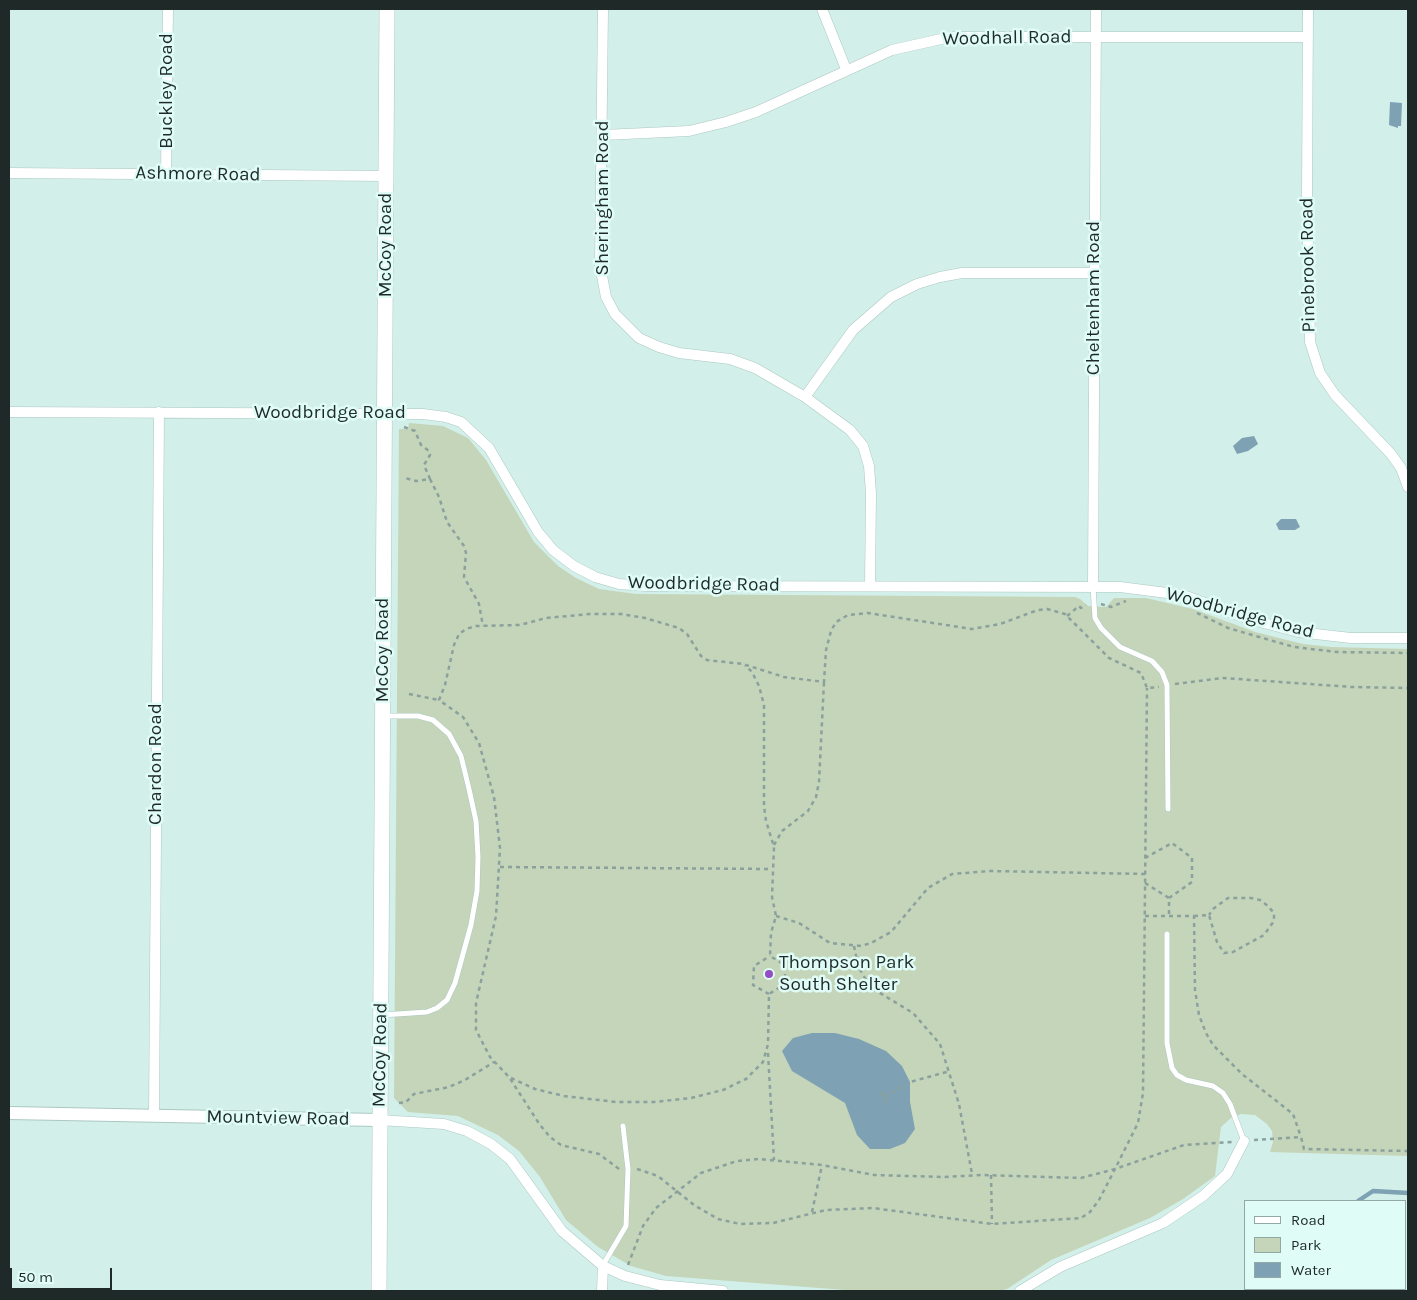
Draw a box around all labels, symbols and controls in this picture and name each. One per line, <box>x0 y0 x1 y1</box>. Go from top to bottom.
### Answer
street label: Woodhall Road <box>942 25 1072 51</box>
street label: Buckley Road <box>156 33 178 149</box>
street label: Sheringham Road <box>592 120 614 276</box>
street label: Ashmore Road <box>135 162 261 186</box>
street label: McCoy Road <box>375 192 397 298</box>
street label: Pinebrook Road <box>1295 197 1321 333</box>
street label: Cheltenham Road <box>1083 221 1105 375</box>
street label: Woodbridge Road <box>254 402 406 424</box>
street label: Woodbridge Road <box>628 571 780 597</box>
street label: Woodbridge Road <box>1164 582 1316 644</box>
street label: McCoy Road <box>372 597 394 703</box>
street label: Chardon Road <box>145 703 167 825</box>
place label: Thompson Park South Shelter <box>779 952 914 996</box>
marker: Thompson Park South Shelter <box>763 968 775 980</box>
street label: McCoy Road <box>368 1002 392 1108</box>
street label: Mountview Road <box>206 1105 350 1131</box>
legend <box>1244 1200 1407 1290</box>
text: Road <box>1291 1211 1326 1229</box>
text: Park <box>1291 1236 1321 1254</box>
scale bar <box>12 1258 115 1290</box>
text: Water <box>1291 1261 1331 1279</box>
text: 50 m <box>18 1268 53 1286</box>

